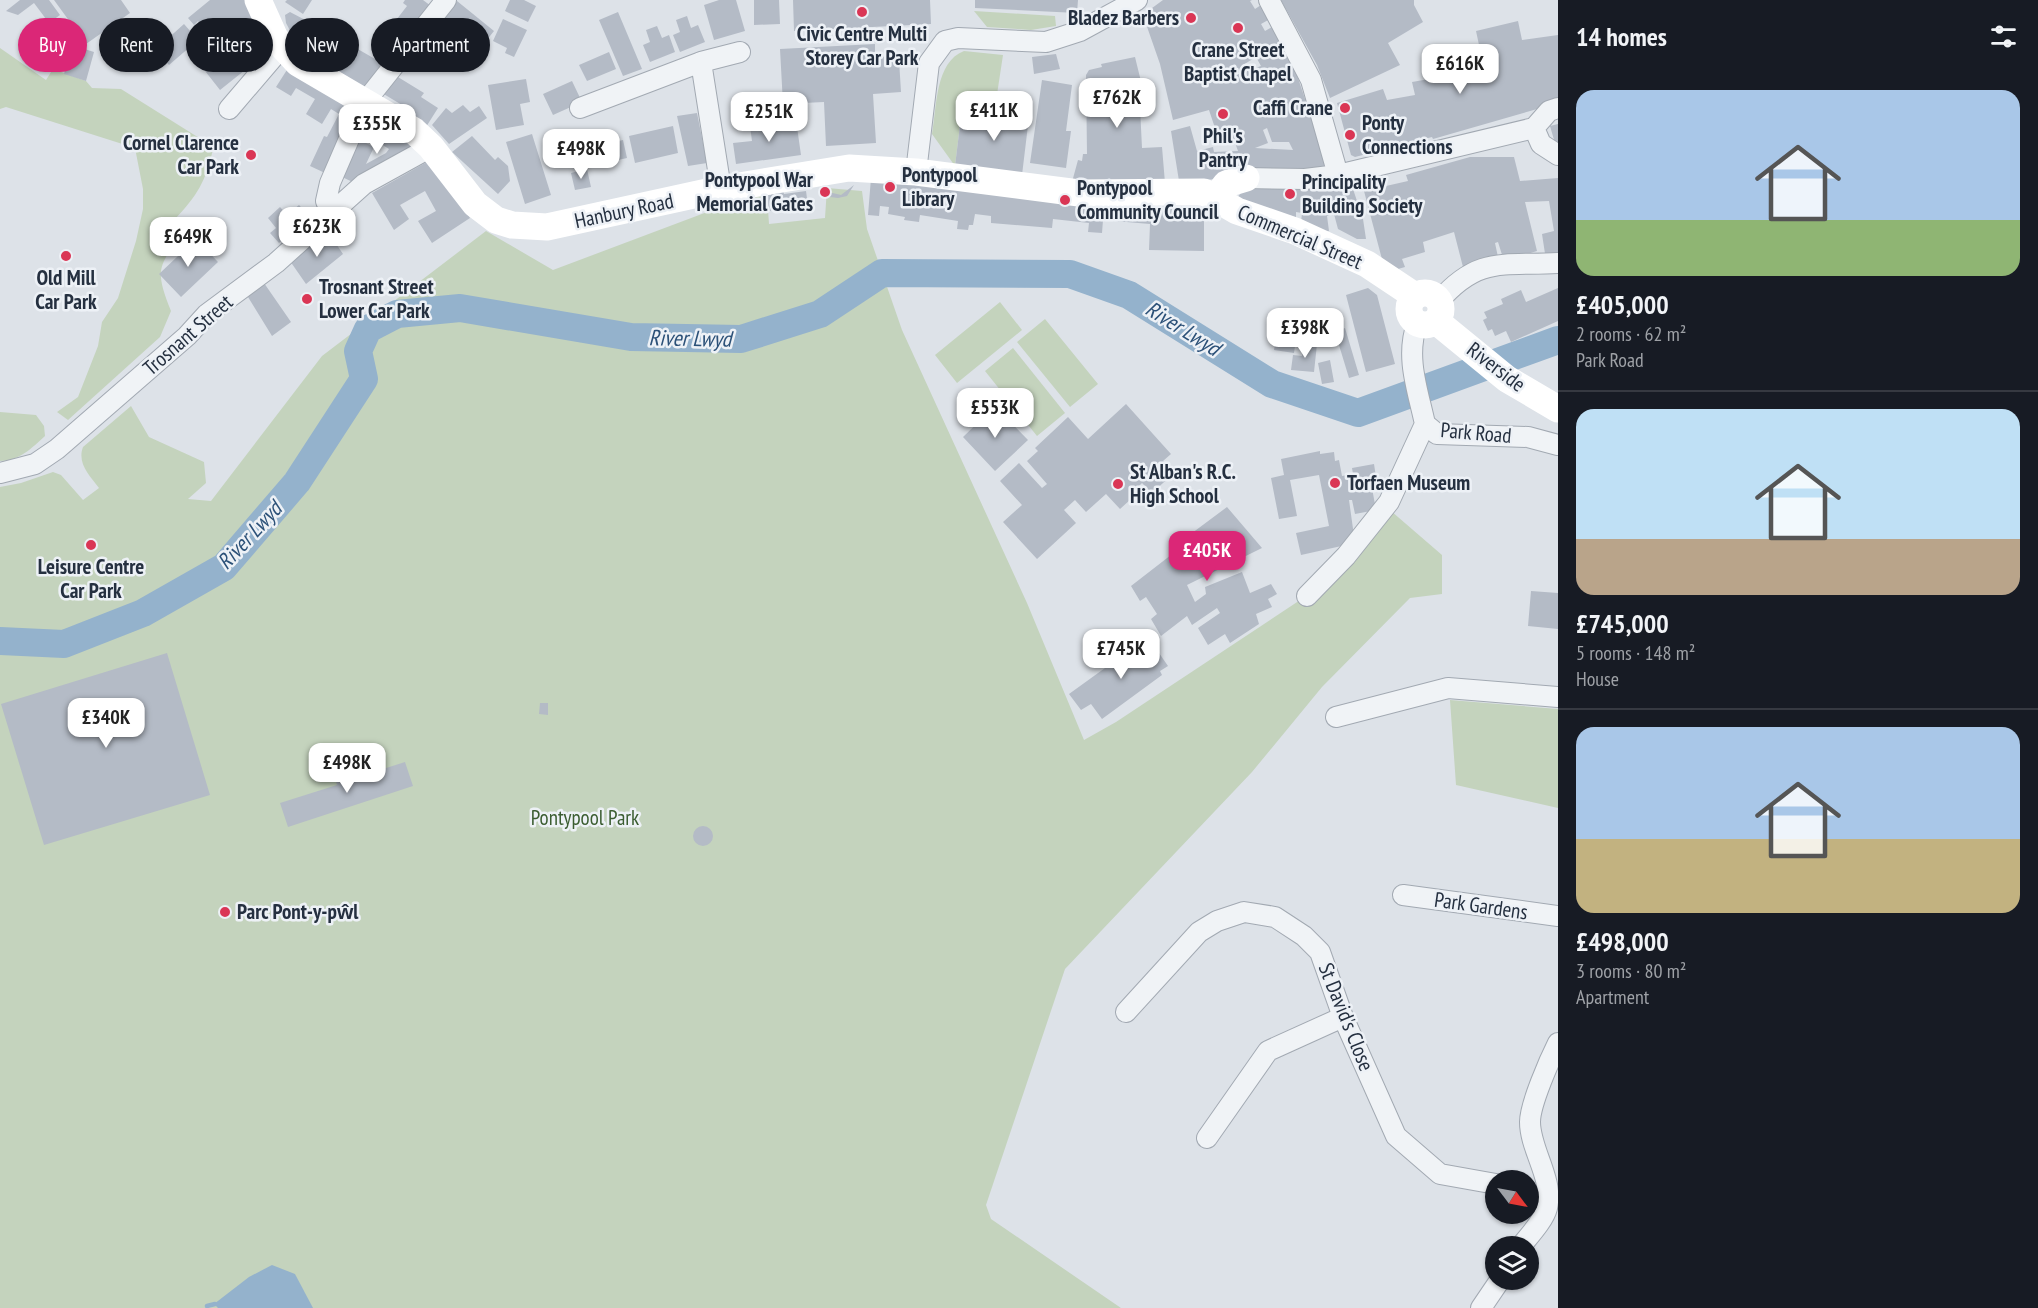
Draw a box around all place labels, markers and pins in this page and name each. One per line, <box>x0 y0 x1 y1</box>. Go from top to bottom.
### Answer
place label: Bladez Barbers <box>1068 4 1179 31</box>
marker: Civic Centre Multi Storey Car Park <box>855 5 869 19</box>
marker: Bladez Barbers <box>1184 11 1198 25</box>
place label: Civic Centre Multi Storey Car Park <box>797 20 927 71</box>
marker: Crane Street Baptist Chapel <box>1231 21 1245 35</box>
place label: Crane Street Baptist Chapel <box>1184 36 1293 87</box>
pin: £616K <box>1418 44 1502 95</box>
pin: £762K <box>1075 78 1159 129</box>
pin: £411K <box>952 91 1036 142</box>
pin: £251K <box>727 92 811 143</box>
place label: Caffi Crane <box>1253 94 1333 121</box>
marker: Caffi Crane <box>1338 101 1352 115</box>
pin: £355K <box>335 104 419 155</box>
marker: Phil's Pantry <box>1216 107 1230 121</box>
place label: Ponty Connections <box>1362 109 1453 160</box>
place label: Phil's Pantry <box>1199 122 1248 173</box>
marker: Ponty Connections <box>1343 128 1357 142</box>
place label: Cornel Clarence Car Park <box>123 129 239 180</box>
pin: £498K <box>539 129 623 180</box>
marker: Cornel Clarence Car Park <box>244 148 258 162</box>
place label: Pontypool Library <box>902 161 978 212</box>
place label: Pontypool War Memorial Gates <box>696 166 814 217</box>
place label: Principality Building Society <box>1302 168 1423 219</box>
place label: Pontypool Community Council <box>1077 174 1219 225</box>
marker: Pontypool Library <box>883 180 897 194</box>
marker: Pontypool War Memorial Gates <box>818 185 832 199</box>
marker: Principality Building Society <box>1283 187 1297 201</box>
marker: Pontypool Community Council <box>1058 193 1072 207</box>
pin: £623K <box>275 207 359 258</box>
pin: £649K <box>146 217 230 268</box>
marker: Old Mill Car Park <box>59 249 73 263</box>
place label: Old Mill Car Park <box>35 264 97 315</box>
place label: Trosnant Street Lower Car Park <box>319 273 434 324</box>
marker: Trosnant Street Lower Car Park <box>300 292 314 306</box>
pin: £398K <box>1263 308 1347 359</box>
pin: £553K <box>953 388 1037 439</box>
place label: St Alban's R.C. High School <box>1130 458 1236 509</box>
place label: Torfaen Museum <box>1347 469 1470 496</box>
marker: Torfaen Museum <box>1328 476 1342 490</box>
marker: St Alban's R.C. High School <box>1111 477 1125 491</box>
pin: £405K <box>1165 531 1249 582</box>
marker: Leisure Centre Car Park <box>84 538 98 552</box>
place label: Leisure Centre Car Park <box>38 553 144 604</box>
pin: £745K <box>1079 629 1163 680</box>
pin: £340K <box>64 698 148 749</box>
pin: £498K <box>305 743 389 794</box>
place label: Parc Pont-y-pŵl <box>237 898 359 925</box>
marker: Parc Pont-y-pŵl <box>218 905 232 919</box>

